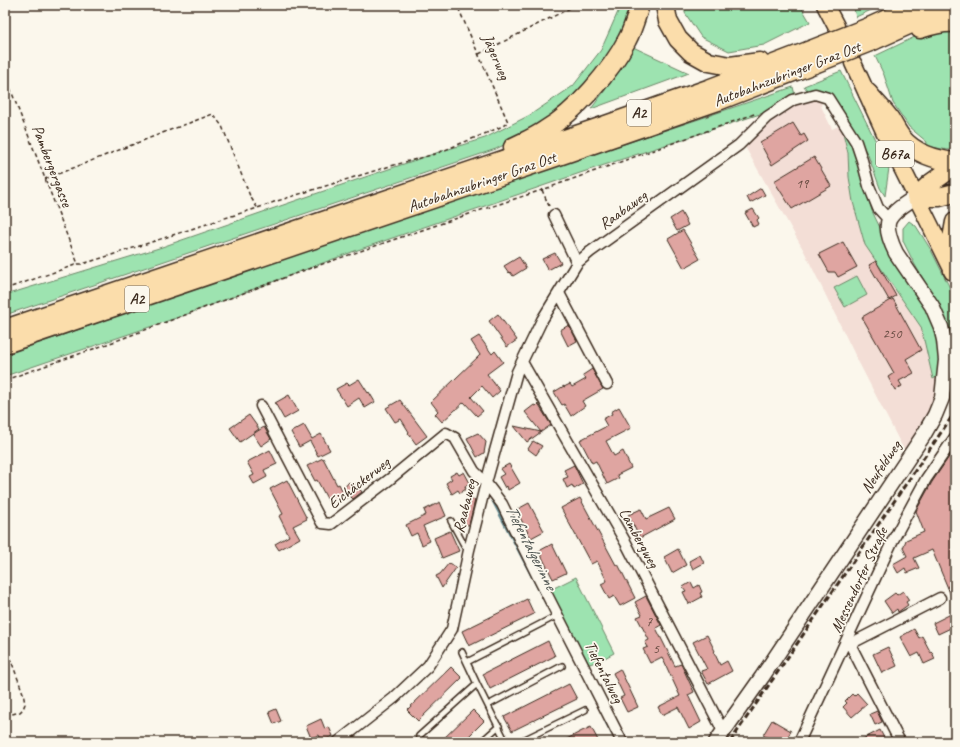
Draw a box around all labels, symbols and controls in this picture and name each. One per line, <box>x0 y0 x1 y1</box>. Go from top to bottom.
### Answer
street label: Jägerweg <box>477 30 515 84</box>
street label: Autobahnzubringer Graz Ost <box>711 36 865 111</box>
road number: A2 <box>627 100 651 126</box>
street label: Pambergergasse <box>27 122 77 211</box>
road number: B67a <box>876 141 914 167</box>
street label: Autobahnzubringer Graz Ost <box>405 147 560 217</box>
house number: 19 <box>796 175 810 192</box>
street label: Raabaweg <box>595 185 652 234</box>
road number: A2 <box>125 286 149 312</box>
house number: 250 <box>883 325 903 342</box>
street label: Neufeldweg <box>856 436 906 497</box>
street label: Eichäckerweg <box>324 452 395 513</box>
street label: Raabaweg <box>449 476 482 535</box>
water label: Tiefentalgerinne <box>501 501 562 595</box>
street label: Lambergweg <box>614 504 664 573</box>
street label: Messendorfer Straße <box>826 522 893 636</box>
house number: 7 <box>646 613 653 630</box>
street label: Tiefentalweg <box>580 638 629 707</box>
house number: 5 <box>653 640 660 657</box>

